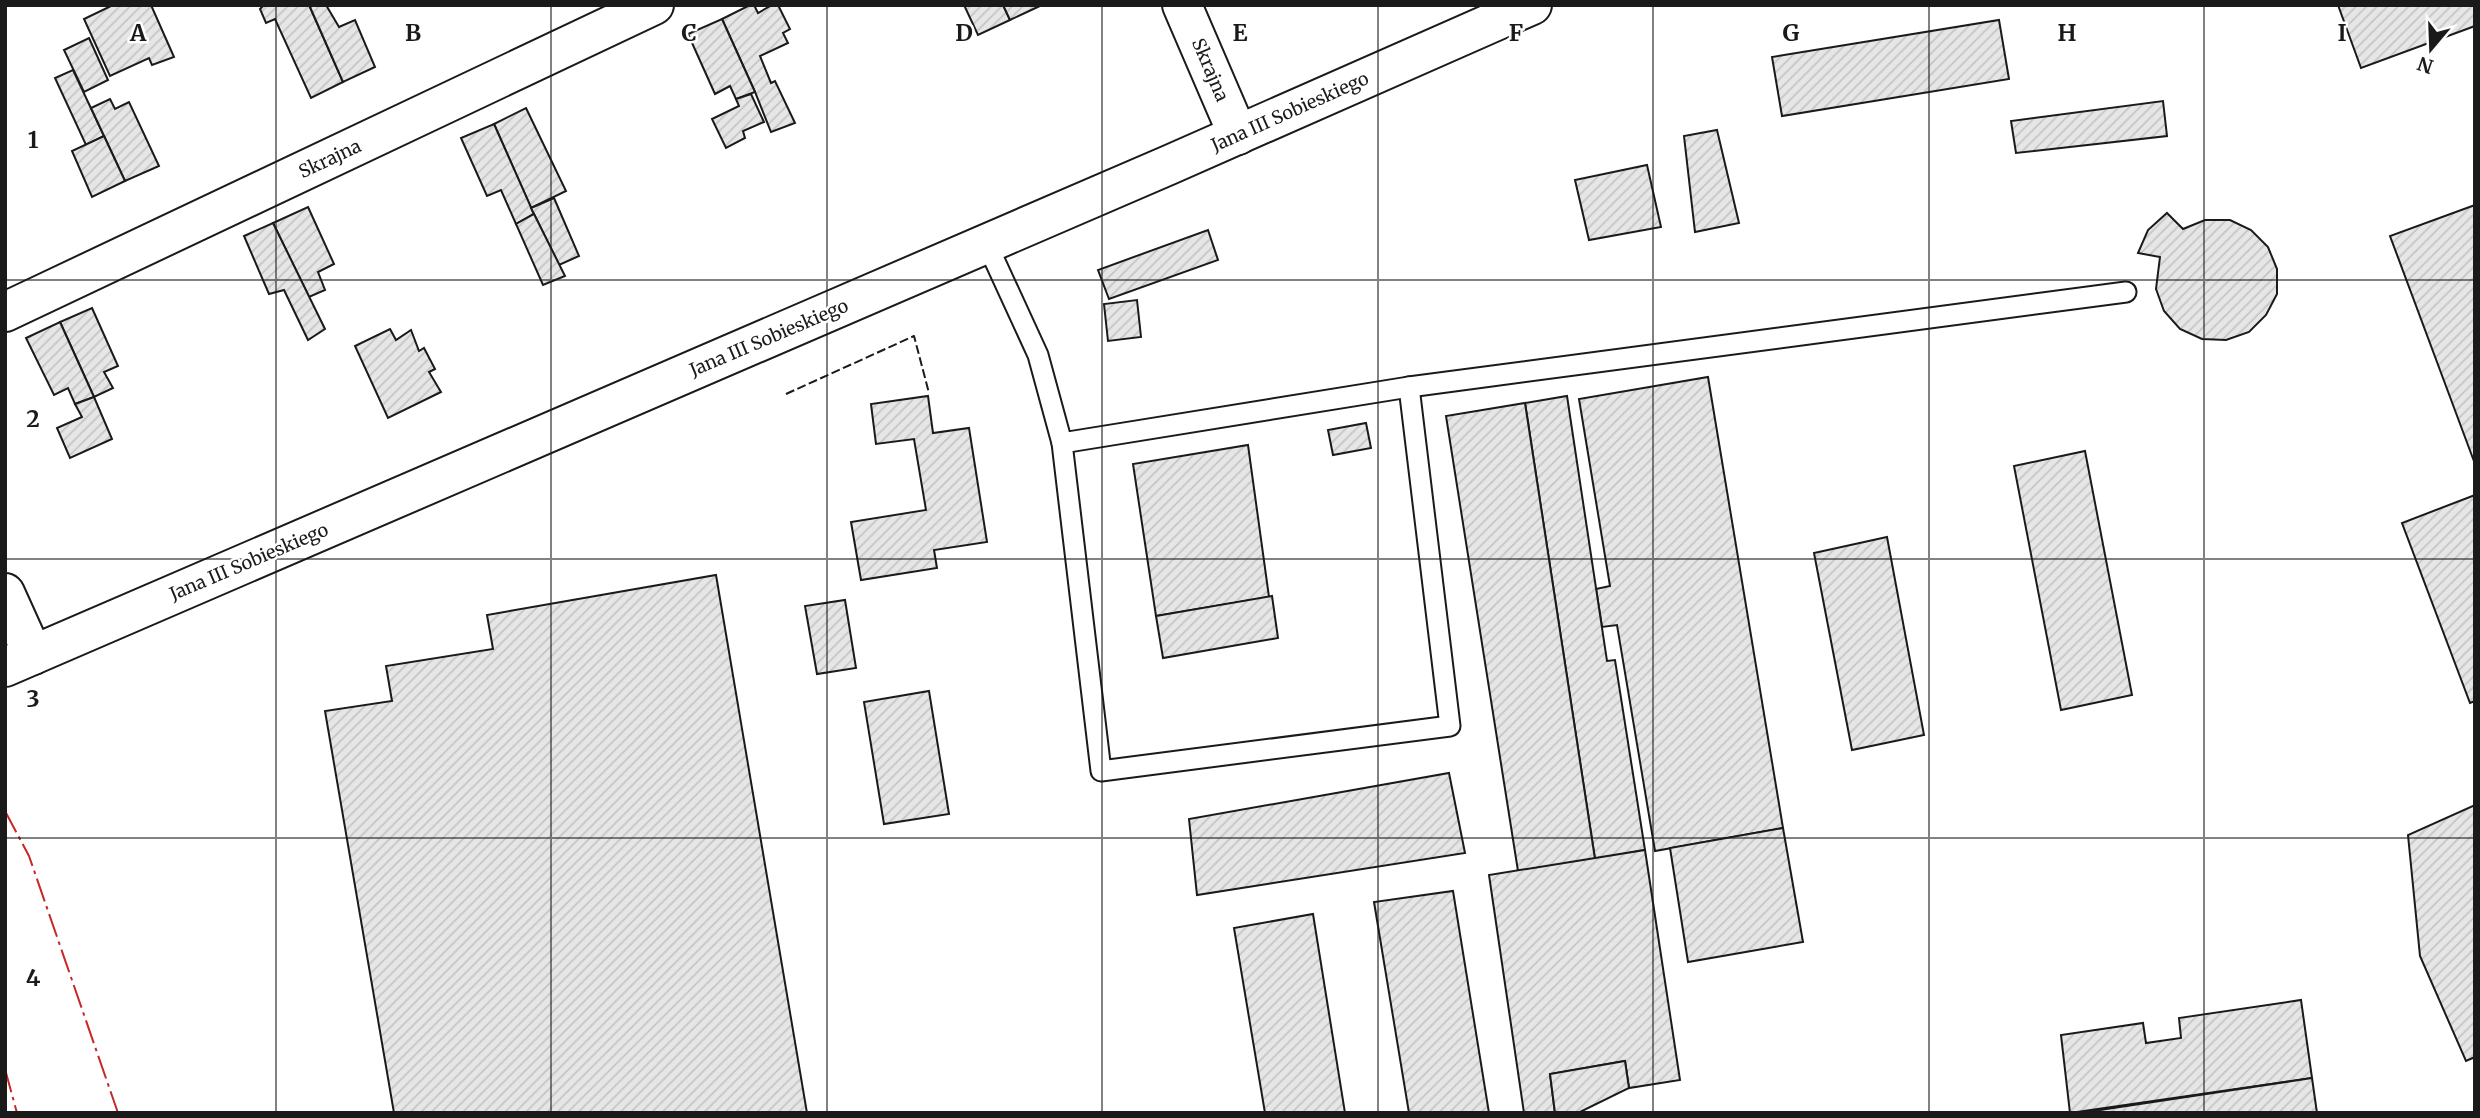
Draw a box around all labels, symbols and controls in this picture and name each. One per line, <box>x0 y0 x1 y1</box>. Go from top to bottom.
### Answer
north arrow <box>2396 14 2466 84</box>
text: A <box>129 18 147 47</box>
text: B <box>405 18 421 47</box>
text: C <box>681 18 697 47</box>
text: D <box>955 18 973 47</box>
text: E <box>1232 18 1248 47</box>
text: F <box>1509 18 1523 47</box>
text: G <box>1783 18 1800 47</box>
text: H <box>2058 18 2077 47</box>
text: I <box>2337 18 2347 47</box>
street label: Skrajna <box>1187 35 1234 105</box>
text: N <box>2414 51 2436 79</box>
street label: Jana III Sobieskiego <box>1207 66 1372 157</box>
text: 1 <box>28 125 39 154</box>
street label: Skrajna <box>295 134 365 183</box>
street label: Jana III Sobieskiego <box>685 294 852 382</box>
text: 2 <box>26 404 40 433</box>
street label: Jana III Sobieskiego <box>165 518 332 606</box>
text: 3 <box>26 684 40 713</box>
text: 4 <box>26 963 41 992</box>

